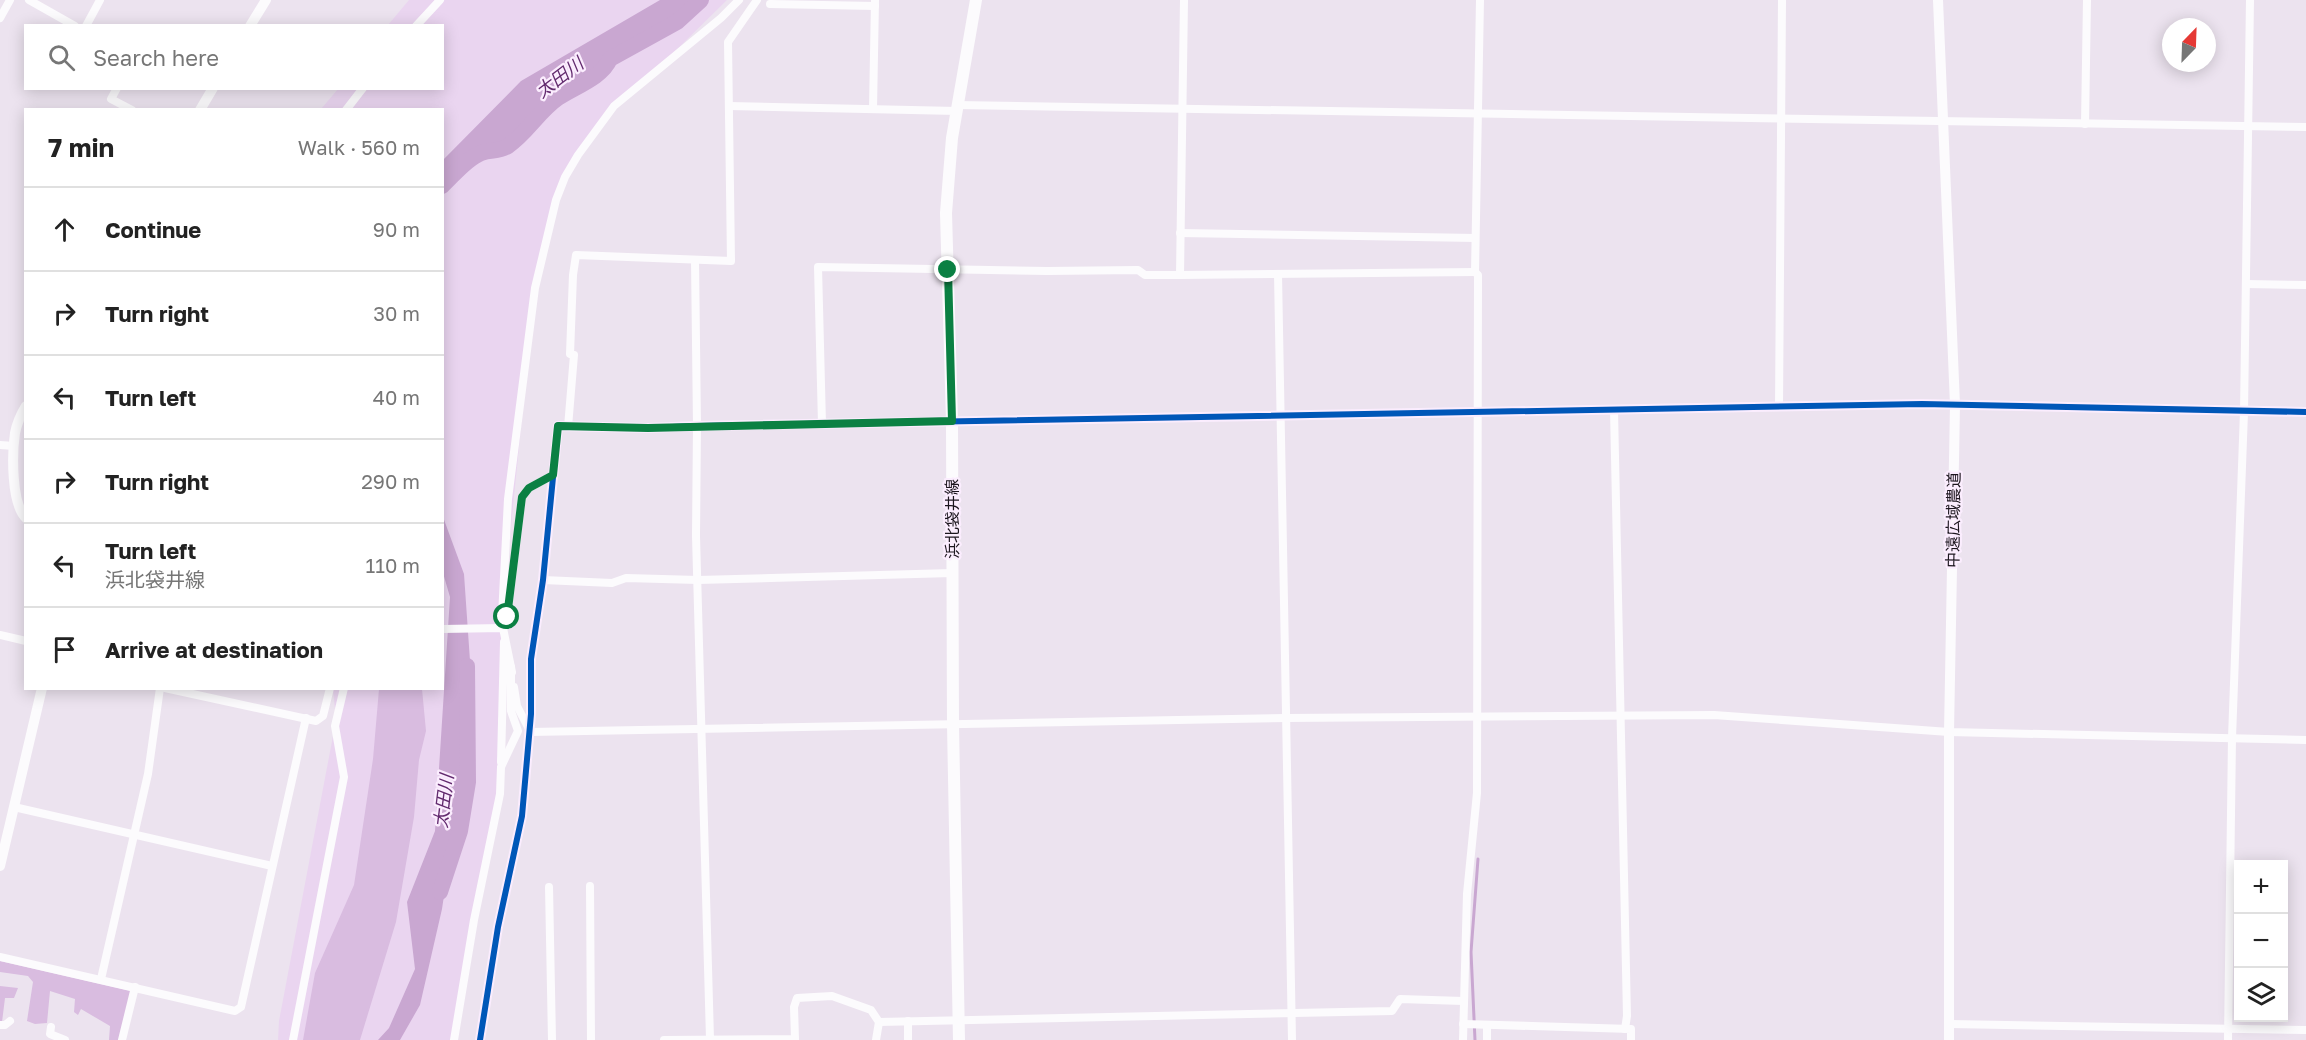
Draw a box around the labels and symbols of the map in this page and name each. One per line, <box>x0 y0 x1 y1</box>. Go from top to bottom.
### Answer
north arrow <box>2162 18 2216 72</box>
water label: 太田川 <box>531 51 589 102</box>
route end <box>934 256 960 282</box>
street label: 中遠広域農道 <box>1942 472 1964 568</box>
street label: 浜北袋井線 <box>942 479 962 559</box>
route start <box>493 603 519 629</box>
water label: 太田川 <box>429 771 457 829</box>

